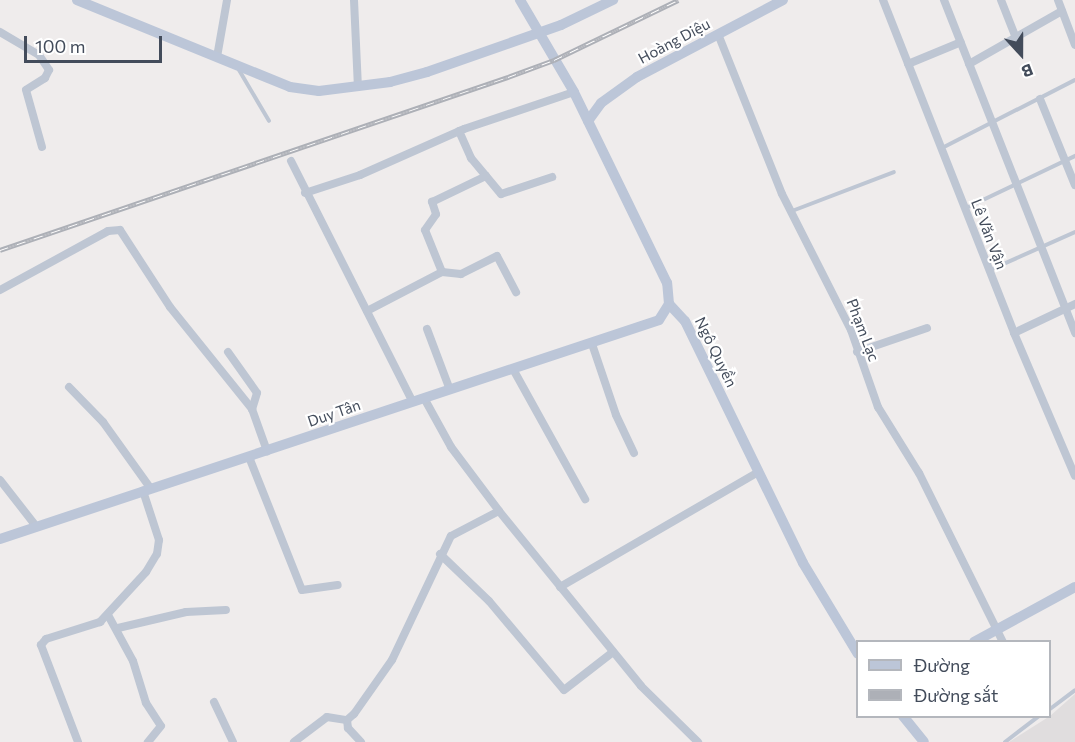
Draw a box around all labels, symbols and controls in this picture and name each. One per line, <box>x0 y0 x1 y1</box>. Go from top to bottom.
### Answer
street label: Hoàng Diệu <box>635 15 713 67</box>
scale bar <box>27 24 165 62</box>
north arrow <box>991 24 1051 84</box>
text: 100 m <box>35 35 85 57</box>
text: B <box>1019 61 1036 82</box>
street label: Lê Văn Vận <box>967 196 1011 272</box>
street label: Phạm Lạc <box>843 296 883 364</box>
street label: Ngô Quyền <box>691 314 741 390</box>
street label: Duy Tân <box>305 396 363 430</box>
legend <box>856 640 1051 718</box>
text: Đường <box>914 654 970 676</box>
text: Đường sắt <box>914 684 998 706</box>

